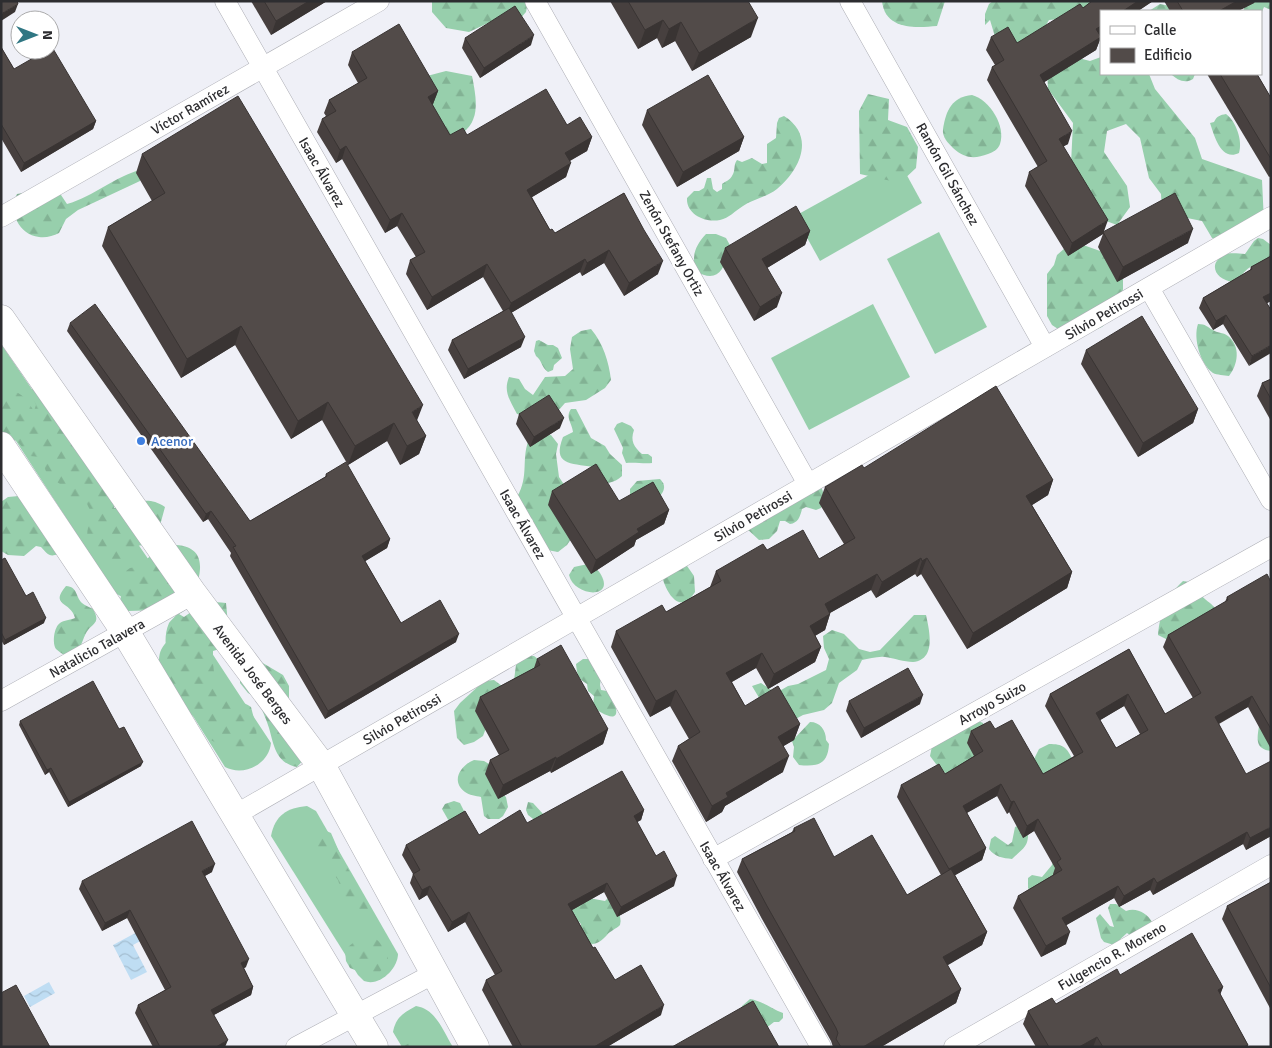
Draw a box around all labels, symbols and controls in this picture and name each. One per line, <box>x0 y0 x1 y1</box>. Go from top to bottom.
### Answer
north arrow <box>10 10 60 60</box>
legend <box>1100 10 1262 75</box>
text: Calle <box>1144 21 1177 39</box>
text: N <box>39 30 56 40</box>
text: Edificio <box>1144 46 1192 64</box>
street label: Víctor Ramírez <box>148 80 232 139</box>
street label: Ramón Gil Sánchez <box>912 120 983 228</box>
street label: Isaac Álvarez <box>295 134 348 210</box>
street label: Zenón Stefany Ortiz <box>635 187 708 299</box>
street label: Silvio Petirossi <box>1062 285 1146 344</box>
place label: Acenor <box>151 433 194 450</box>
marker: Acenor <box>135 435 147 447</box>
street label: Isaac Álvarez <box>496 486 549 562</box>
street label: Silvio Petirossi <box>711 487 795 546</box>
street label: Natalicio Talavera <box>47 615 148 682</box>
street label: Avenida José Berges <box>209 621 296 728</box>
street label: Arroyo Suizo <box>955 678 1029 729</box>
street label: Silvio Petirossi <box>360 690 444 749</box>
street label: Isaac Álvarez <box>696 838 749 914</box>
street label: Fulgencio R. Moreno <box>1055 919 1169 994</box>

